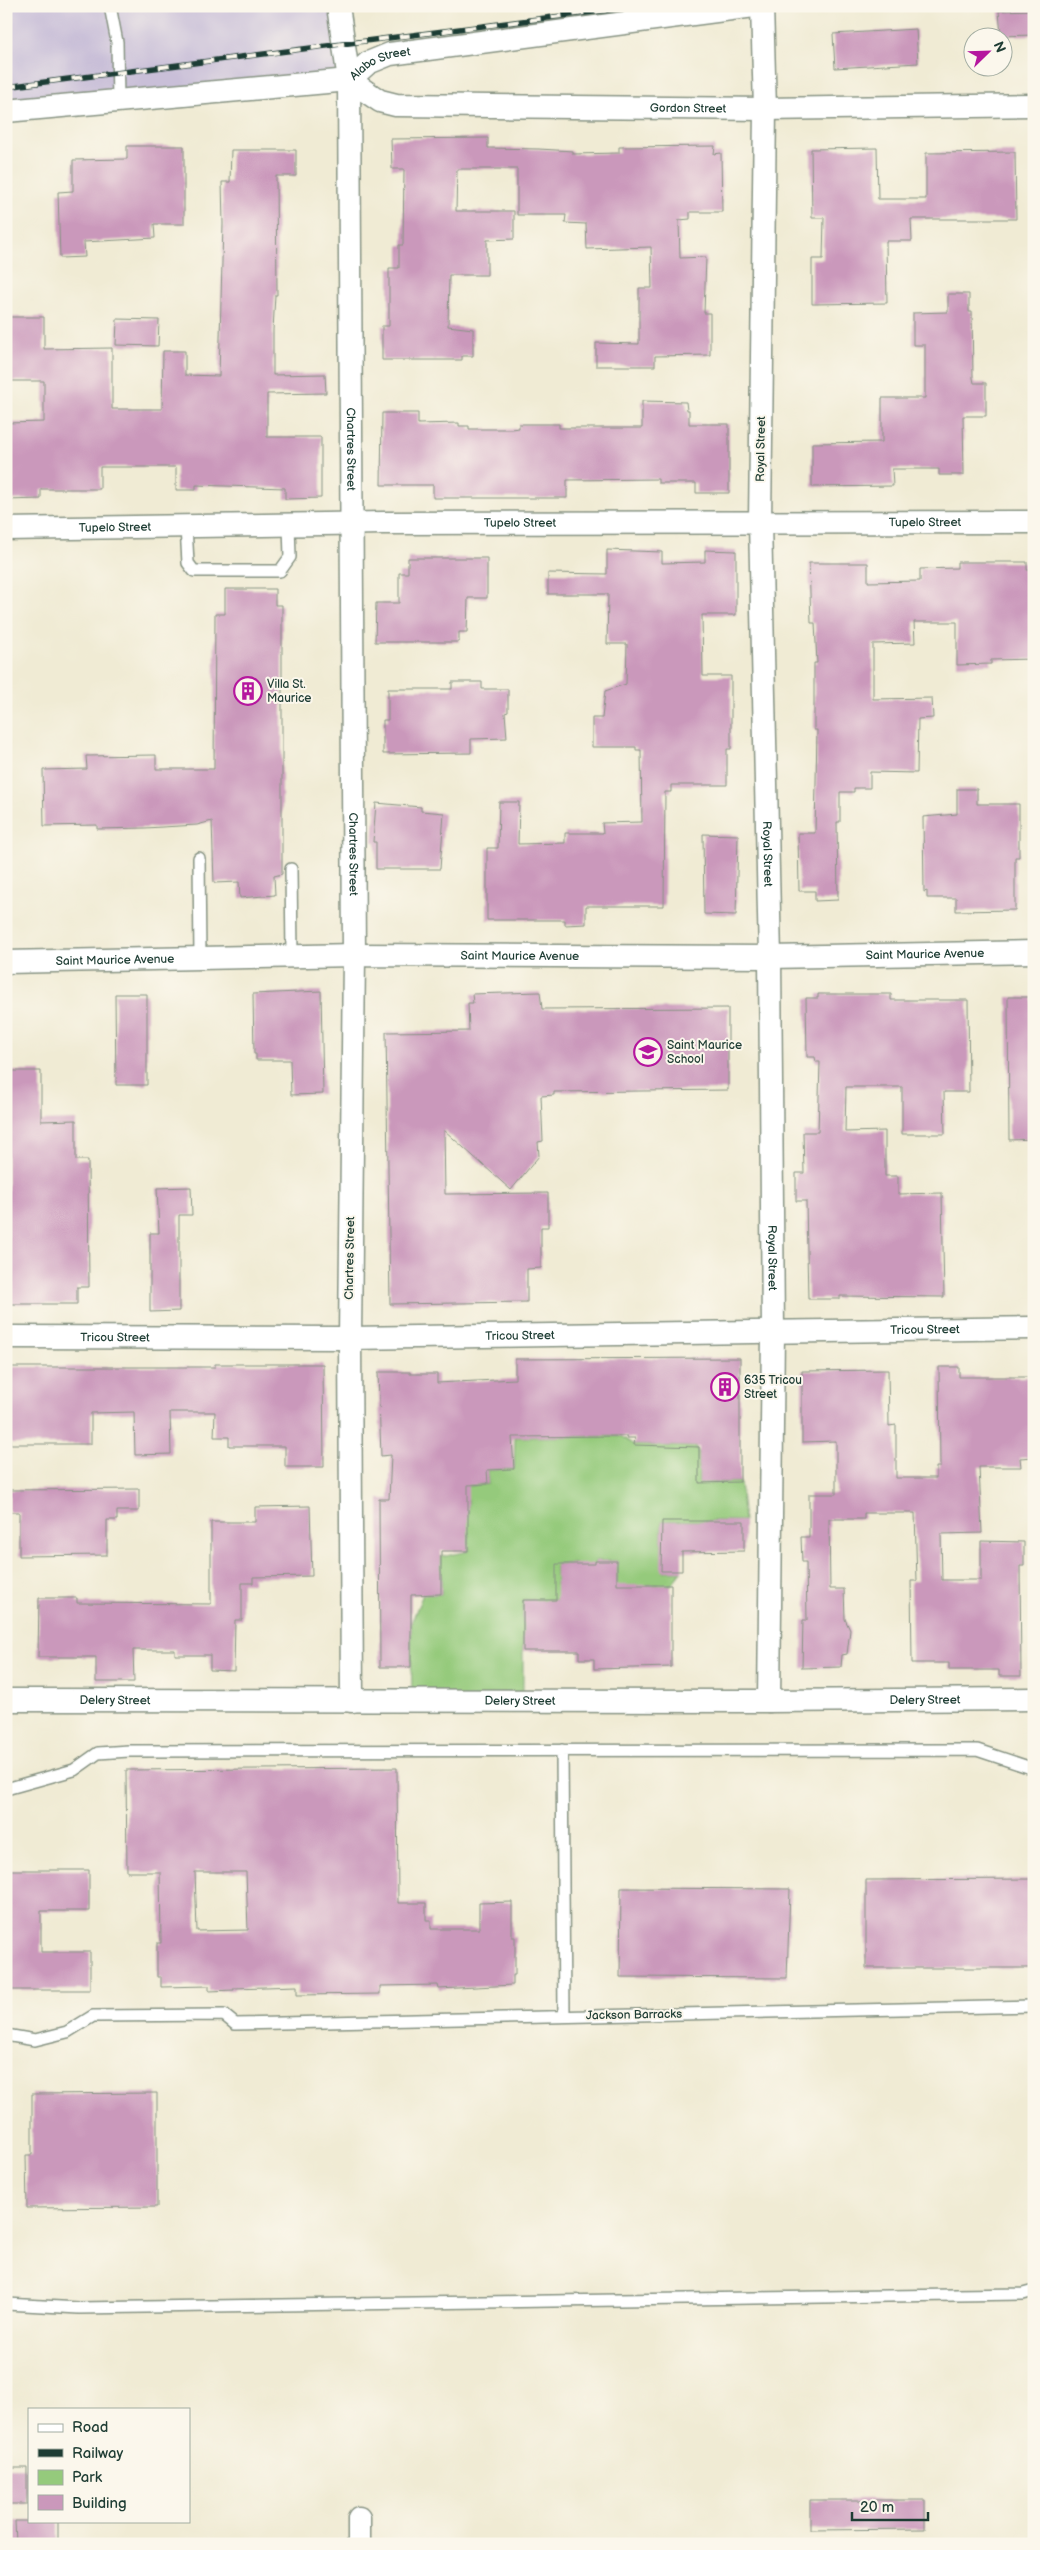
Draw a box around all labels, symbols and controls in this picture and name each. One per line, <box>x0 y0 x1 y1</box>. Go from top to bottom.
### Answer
north arrow <box>962 28 1012 78</box>
text: N <box>990 39 1009 55</box>
street label: Alabo Street <box>347 44 412 83</box>
street label: Gordon Street <box>650 100 727 116</box>
street label: Chartres Street <box>343 407 359 491</box>
street label: Royal Street <box>753 416 769 482</box>
street label: Tupelo Street <box>484 515 557 530</box>
street label: Tupelo Street <box>889 515 962 530</box>
street label: Tupelo Street <box>79 519 152 535</box>
building icon: Villa St. Maurice <box>233 676 263 706</box>
place label: Villa St. Maurice <box>267 677 311 706</box>
street label: Chartres Street <box>346 812 361 896</box>
street label: Royal Street <box>759 821 776 887</box>
street label: Saint Maurice Avenue <box>865 945 984 963</box>
street label: Saint Maurice Avenue <box>461 948 579 964</box>
street label: Saint Maurice Avenue <box>55 951 174 968</box>
school or university icon: Saint Maurice School <box>633 1037 663 1067</box>
place label: Saint Maurice School <box>667 1038 742 1067</box>
street label: Chartres Street <box>342 1216 358 1300</box>
street label: Royal Street <box>765 1225 780 1291</box>
street label: Tricou Street <box>890 1322 960 1338</box>
street label: Tricou Street <box>485 1328 555 1344</box>
street label: Tricou Street <box>80 1330 150 1345</box>
building icon: 635 Tricou Street <box>710 1372 740 1402</box>
place label: 635 Tricou Street <box>744 1373 802 1402</box>
street label: Delery Street <box>889 1692 961 1708</box>
street label: Delery Street <box>79 1693 151 1708</box>
street label: Delery Street <box>484 1693 556 1708</box>
street label: Jackson Barracks <box>586 2007 682 2023</box>
legend <box>28 2408 190 2522</box>
text: Road <box>72 2418 108 2437</box>
text: Railway <box>72 2444 123 2463</box>
text: Park <box>72 2468 103 2487</box>
scale bar <box>852 2490 929 2522</box>
text: Building <box>72 2494 127 2513</box>
text: 20 m <box>860 2498 894 2517</box>

